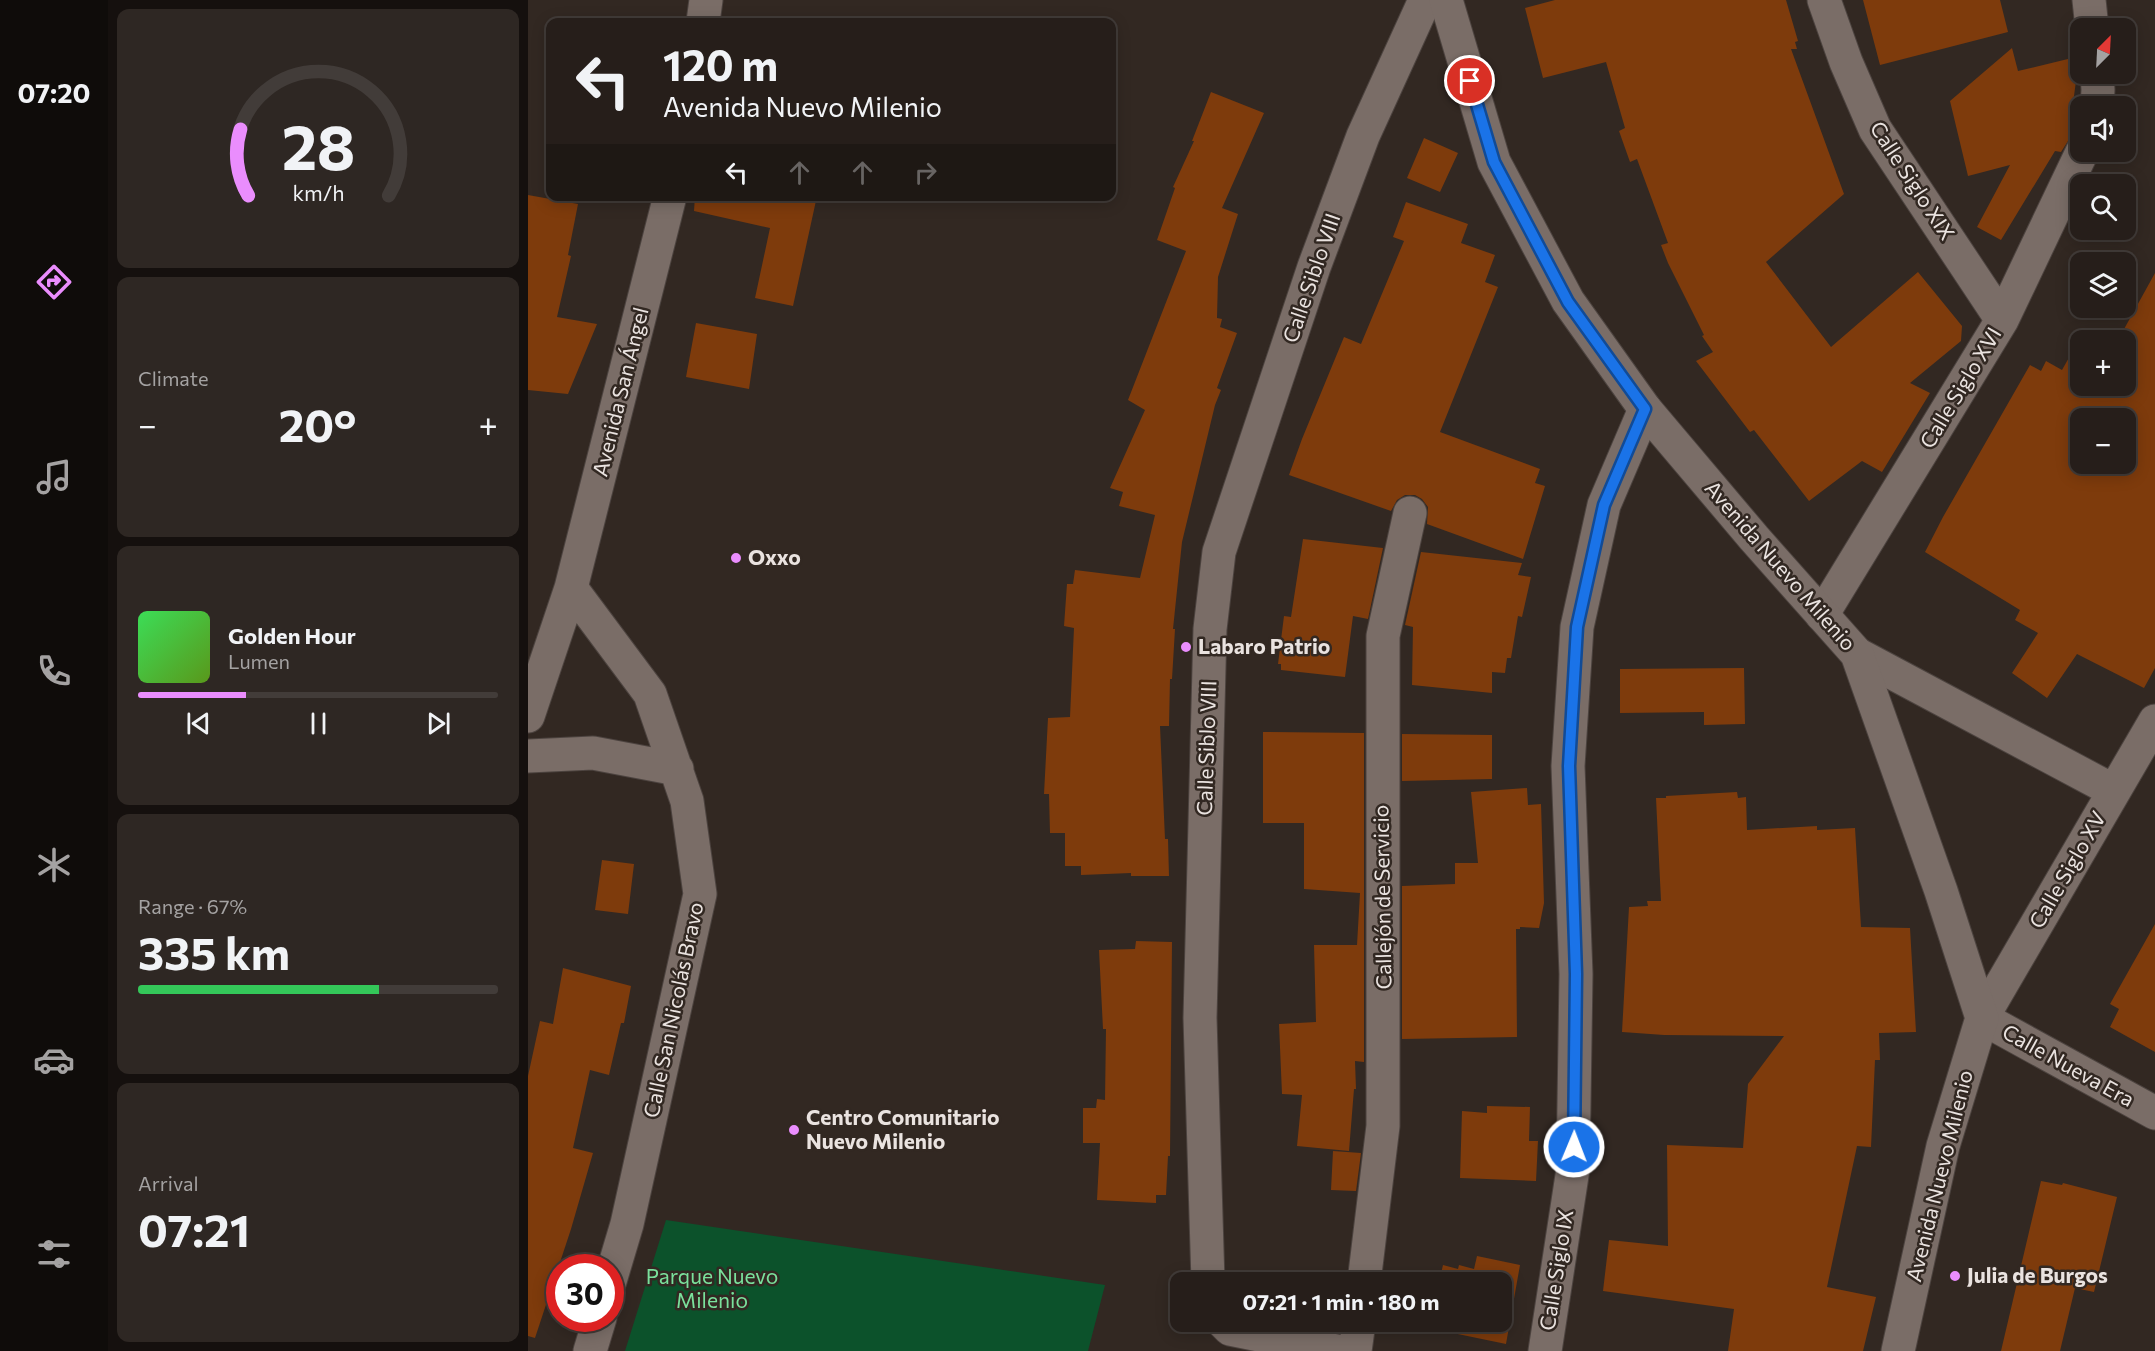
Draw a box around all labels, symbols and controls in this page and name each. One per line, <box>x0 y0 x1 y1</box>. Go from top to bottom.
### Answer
north arrow <box>2070 18 2136 84</box>
map controls <box>2070 18 2136 474</box>
text: 120 m <box>663 38 778 90</box>
icon: left <box>564 42 642 120</box>
pin <box>1444 55 1495 106</box>
icon: arrive <box>1453 64 1486 97</box>
text: 07:20 <box>18 76 90 109</box>
text: Avenida Nuevo Milenio <box>663 90 942 123</box>
button: sound <box>2070 96 2136 162</box>
text: 28 <box>281 107 355 183</box>
street label: Calle Siglo XIX <box>1866 116 1961 244</box>
icon: left <box>720 156 753 189</box>
icon: ahead <box>783 156 816 189</box>
icon: ahead <box>846 156 879 189</box>
icon: right <box>909 156 942 189</box>
button: search <box>2070 174 2136 240</box>
text: km/h <box>292 179 344 205</box>
street label: Calle Siblo VIII <box>1277 210 1344 345</box>
button: layers <box>2070 252 2136 318</box>
icon: directions <box>33 261 75 303</box>
street label: Avenida San Ángel <box>586 305 653 479</box>
street label: Calle Siglo XVI <box>1914 322 2006 452</box>
button: + <box>2070 330 2136 396</box>
text: Climate <box>138 366 208 390</box>
text: 20° <box>279 396 357 451</box>
text: − <box>138 403 157 444</box>
text: + <box>479 403 498 444</box>
button: − <box>2070 408 2136 474</box>
icon: music <box>33 456 75 498</box>
street label: Avenida Nuevo Milenio <box>1701 475 1862 655</box>
place label: Oxxo <box>748 544 801 569</box>
marker: Oxxo <box>729 551 743 565</box>
text: Golden Hour <box>228 622 356 649</box>
place label: Labaro Patrio <box>1198 633 1330 658</box>
marker: Labaro Patrio <box>1179 640 1193 654</box>
text: Lumen <box>228 649 290 673</box>
icon: phone <box>33 650 75 692</box>
street label: Calle Siblo VIII <box>1191 680 1220 816</box>
icon: previous <box>182 707 215 740</box>
icon: pause <box>302 707 335 740</box>
icon: next <box>422 707 455 740</box>
street label: Callejón de Servicio <box>1367 805 1396 990</box>
street label: Calle Siglo XV <box>2023 806 2110 932</box>
icon: climate <box>33 844 75 886</box>
text: Range · 67% <box>138 894 247 918</box>
street label: Calle San Nicolás Bravo <box>637 900 708 1120</box>
text: 335 km <box>138 924 290 979</box>
street label: Calle Nueva Era <box>1999 1018 2139 1111</box>
icon: car <box>33 1039 75 1081</box>
street label: Avenida Nuevo Milenio <box>1900 1067 1977 1284</box>
place label: Centro Comunitario Nuevo Milenio <box>806 1104 1000 1153</box>
position arrow <box>1542 1115 1606 1179</box>
marker: Centro Comunitario Nuevo Milenio <box>787 1123 801 1137</box>
text: Arrival <box>138 1171 199 1195</box>
text: 07:21 <box>138 1201 250 1256</box>
street label: Calle Siglo IX <box>1534 1207 1577 1332</box>
icon: filters <box>33 1233 75 1275</box>
speed limit sign: 30 <box>546 1254 624 1332</box>
place label: Julia de Burgos <box>1967 1262 2108 1287</box>
park label: Parque Nuevo Milenio <box>646 1263 778 1312</box>
marker: Julia de Burgos <box>1948 1269 1962 1283</box>
text: 07:21 · 1 min · 180 m <box>1242 1288 1440 1315</box>

